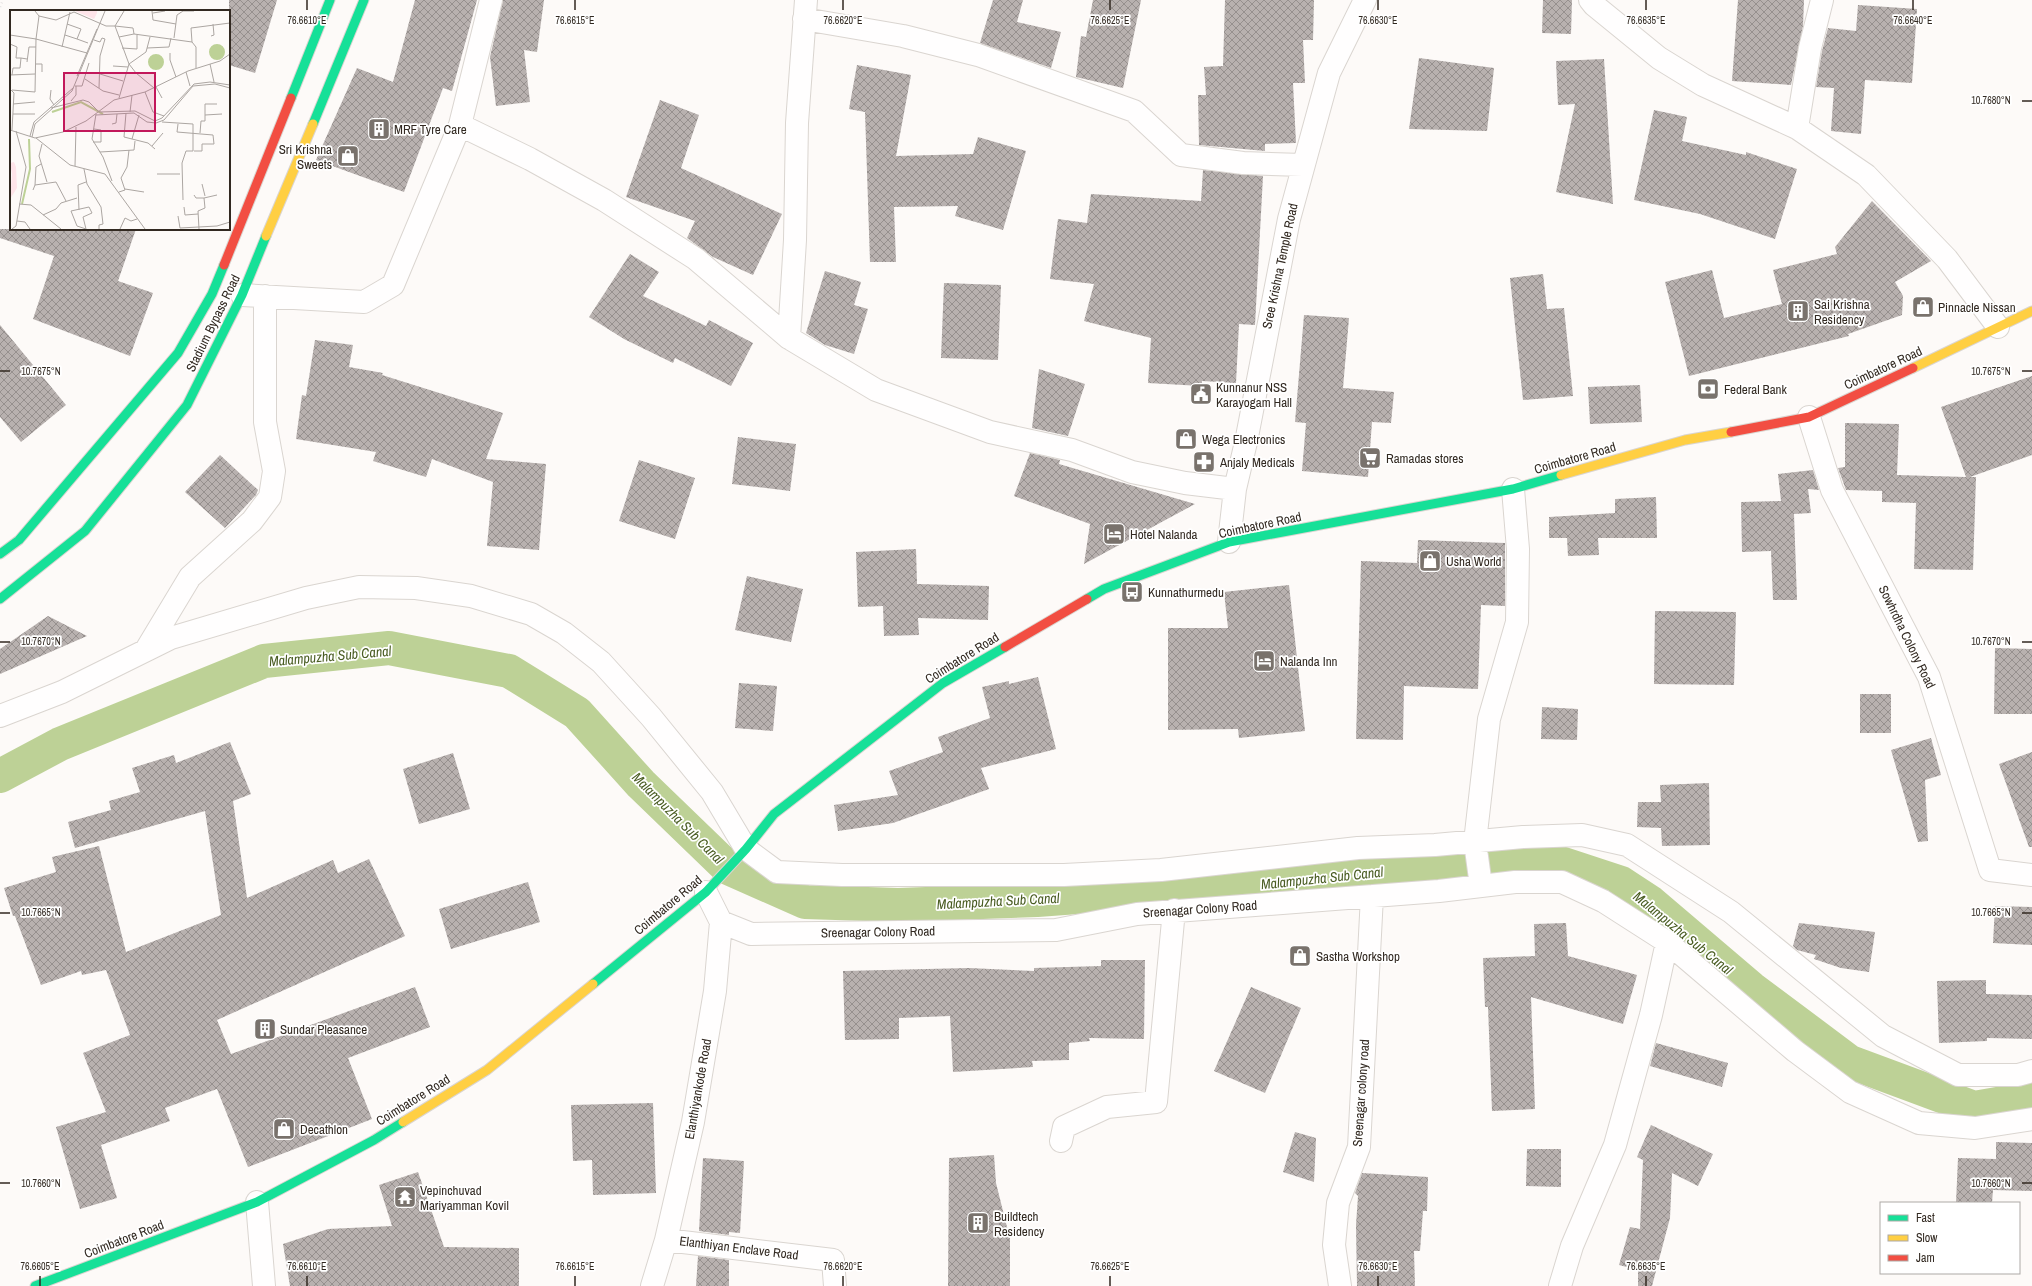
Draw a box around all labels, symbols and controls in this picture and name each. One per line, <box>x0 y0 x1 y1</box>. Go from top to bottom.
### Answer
inset map <box>10 10 230 230</box>
text: 76.6610°E <box>287 14 327 27</box>
text: 76.6615°E <box>555 14 595 27</box>
text: 76.6620°E <box>823 14 863 27</box>
text: 76.6625°E <box>1090 14 1130 27</box>
text: 76.6630°E <box>1358 14 1398 27</box>
text: 76.6635°E <box>1626 14 1666 27</box>
text: 76.6640°E <box>1893 14 1933 27</box>
text: 10.7680°N <box>1971 94 2011 107</box>
building icon: MRF Tyre Care <box>366 116 392 142</box>
place label: MRF Tyre Care <box>394 121 467 138</box>
place label: Sri Krishna Sweets <box>279 141 332 173</box>
shop icon: Sri Krishna Sweets <box>335 143 361 169</box>
street label: Sree Krishna Temple Road <box>1258 202 1302 330</box>
street label: Stadium Bypass Road <box>182 272 244 374</box>
shop icon: Pinnacle Nissan <box>1910 294 1936 320</box>
place label: Sai Krishna Residency <box>1814 296 1870 328</box>
building icon: Sai Krishna Residency <box>1785 298 1811 324</box>
place label: Pinnacle Nissan <box>1938 299 2016 316</box>
street label: Coimbatore Road <box>1841 342 1925 393</box>
text: 10.7675°N <box>21 365 61 378</box>
text: 10.7675°N <box>1971 365 2011 378</box>
bank icon: Federal Bank <box>1695 376 1721 402</box>
place label: Kunnanur NSS Karayogam Hall <box>1216 379 1292 411</box>
public building icon: Kunnanur NSS Karayogam Hall <box>1188 381 1214 407</box>
place label: Federal Bank <box>1724 381 1788 398</box>
shop icon: Wega Electronics <box>1173 426 1199 452</box>
place label: Wega Electronics <box>1202 431 1285 448</box>
street label: Coimbatore Road <box>1532 438 1618 478</box>
supermarket icon: Ramadas stores <box>1357 445 1383 471</box>
pharmacy icon: Anjaly Medicals <box>1191 449 1217 475</box>
place label: Ramadas stores <box>1386 450 1464 467</box>
place label: Anjaly Medicals <box>1219 454 1295 471</box>
street label: Coimbatore Road <box>1217 508 1303 542</box>
hotel icon: Hotel Nalanda <box>1101 521 1127 547</box>
place label: Hotel Nalanda <box>1130 526 1198 543</box>
shop icon: Usha World <box>1417 548 1443 574</box>
place label: Usha World <box>1446 553 1502 570</box>
bus stop icon: Kunnathurmedu <box>1119 579 1145 605</box>
street label: Sowhrdha Colony Road <box>1875 583 1939 691</box>
place label: Kunnathurmedu <box>1148 584 1224 601</box>
street label: Coimbatore Road <box>922 628 1002 688</box>
text: 10.7670°N <box>21 635 61 648</box>
text: 10.7670°N <box>1971 635 2011 648</box>
water label: Malampuzha Sub Canal <box>268 642 392 670</box>
hotel icon: Nalanda Inn <box>1251 648 1277 674</box>
place label: Nalanda Inn <box>1280 653 1338 670</box>
water label: Malampuzha Sub Canal <box>628 768 728 868</box>
water label: Malampuzha Sub Canal <box>1260 863 1384 893</box>
street label: Coimbatore Road <box>630 871 706 939</box>
water label: Malampuzha Sub Canal <box>1630 887 1737 979</box>
water label: Malampuzha Sub Canal <box>936 889 1060 913</box>
street label: Sreenagar Colony Road <box>1142 897 1258 921</box>
text: 10.7665°N <box>21 906 61 919</box>
text: 10.7665°N <box>1971 906 2011 919</box>
street label: Sreenagar Colony Road <box>821 923 935 941</box>
shop icon: Sastha Workshop <box>1287 943 1313 969</box>
place label: Sastha Workshop <box>1316 948 1400 965</box>
building icon: Sundar Pleasance <box>252 1016 278 1042</box>
place label: Sundar Pleasance <box>280 1021 367 1038</box>
street label: Elanthiyankode Road <box>681 1037 715 1141</box>
street label: Sreenagar colony road <box>1349 1039 1373 1147</box>
street label: Coimbatore Road <box>373 1070 453 1130</box>
shop icon: Decathlon <box>271 1116 297 1142</box>
place label: Decathlon <box>300 1121 348 1138</box>
text: 10.7660°N <box>21 1177 61 1190</box>
text: 10.7660°N <box>1971 1177 2011 1190</box>
place label: Vepinchuvad Mariyamman Kovil <box>420 1182 509 1214</box>
temple icon: Vepinchuvad Mariyamman Kovil <box>392 1184 418 1210</box>
legend <box>1880 1202 2020 1274</box>
place label: Buildtech Residency <box>994 1208 1045 1240</box>
building icon: Buildtech Residency <box>965 1210 991 1236</box>
text: Fast <box>1916 1210 1935 1226</box>
street label: Coimbatore Road <box>82 1216 166 1262</box>
text: Slow <box>1916 1230 1938 1246</box>
street label: Elanthiyan Enclave Road <box>679 1232 800 1264</box>
text: Jam <box>1916 1250 1935 1266</box>
text: 76.6605°E <box>20 1260 60 1273</box>
text: 76.6610°E <box>287 1260 327 1273</box>
text: 76.6615°E <box>555 1260 595 1273</box>
text: 76.6620°E <box>823 1260 863 1273</box>
text: 76.6625°E <box>1090 1260 1130 1273</box>
text: 76.6630°E <box>1358 1260 1398 1273</box>
text: 76.6635°E <box>1626 1260 1666 1273</box>

